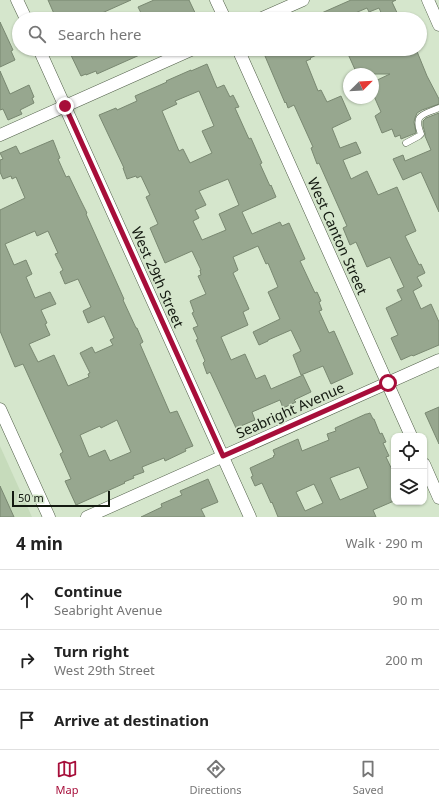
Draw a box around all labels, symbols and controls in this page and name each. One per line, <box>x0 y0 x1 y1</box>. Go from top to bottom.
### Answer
search box <box>12 12 427 56</box>
icon: search <box>26 23 48 45</box>
text: Search here <box>58 24 141 44</box>
north arrow <box>343 68 379 104</box>
route end <box>56 97 74 115</box>
street label: West Canton Street <box>304 174 372 298</box>
street label: West 29th Street <box>127 224 189 330</box>
route start <box>379 374 397 392</box>
street label: Seabright Avenue <box>233 378 347 442</box>
map controls <box>391 433 427 505</box>
button: locate <box>391 433 427 469</box>
button: layers <box>391 469 427 505</box>
scale bar <box>12 489 110 508</box>
text: 50 m <box>18 490 44 505</box>
text: 4 min <box>16 532 63 555</box>
text: Walk · 290 m <box>345 534 423 552</box>
text: Continue <box>54 581 122 601</box>
icon: ahead <box>16 589 38 611</box>
text: 90 m <box>393 591 423 609</box>
text: Seabright Avenue <box>54 601 162 619</box>
text: Turn right <box>54 641 129 661</box>
icon: right <box>16 649 38 671</box>
text: 200 m <box>385 651 423 669</box>
text: West 29th Street <box>54 661 155 679</box>
icon: arrive <box>16 709 38 731</box>
text: Arrive at destination <box>54 710 209 730</box>
tab: Map <box>56 758 78 797</box>
tab: Directions <box>189 758 242 797</box>
tab: Saved <box>353 758 383 797</box>

